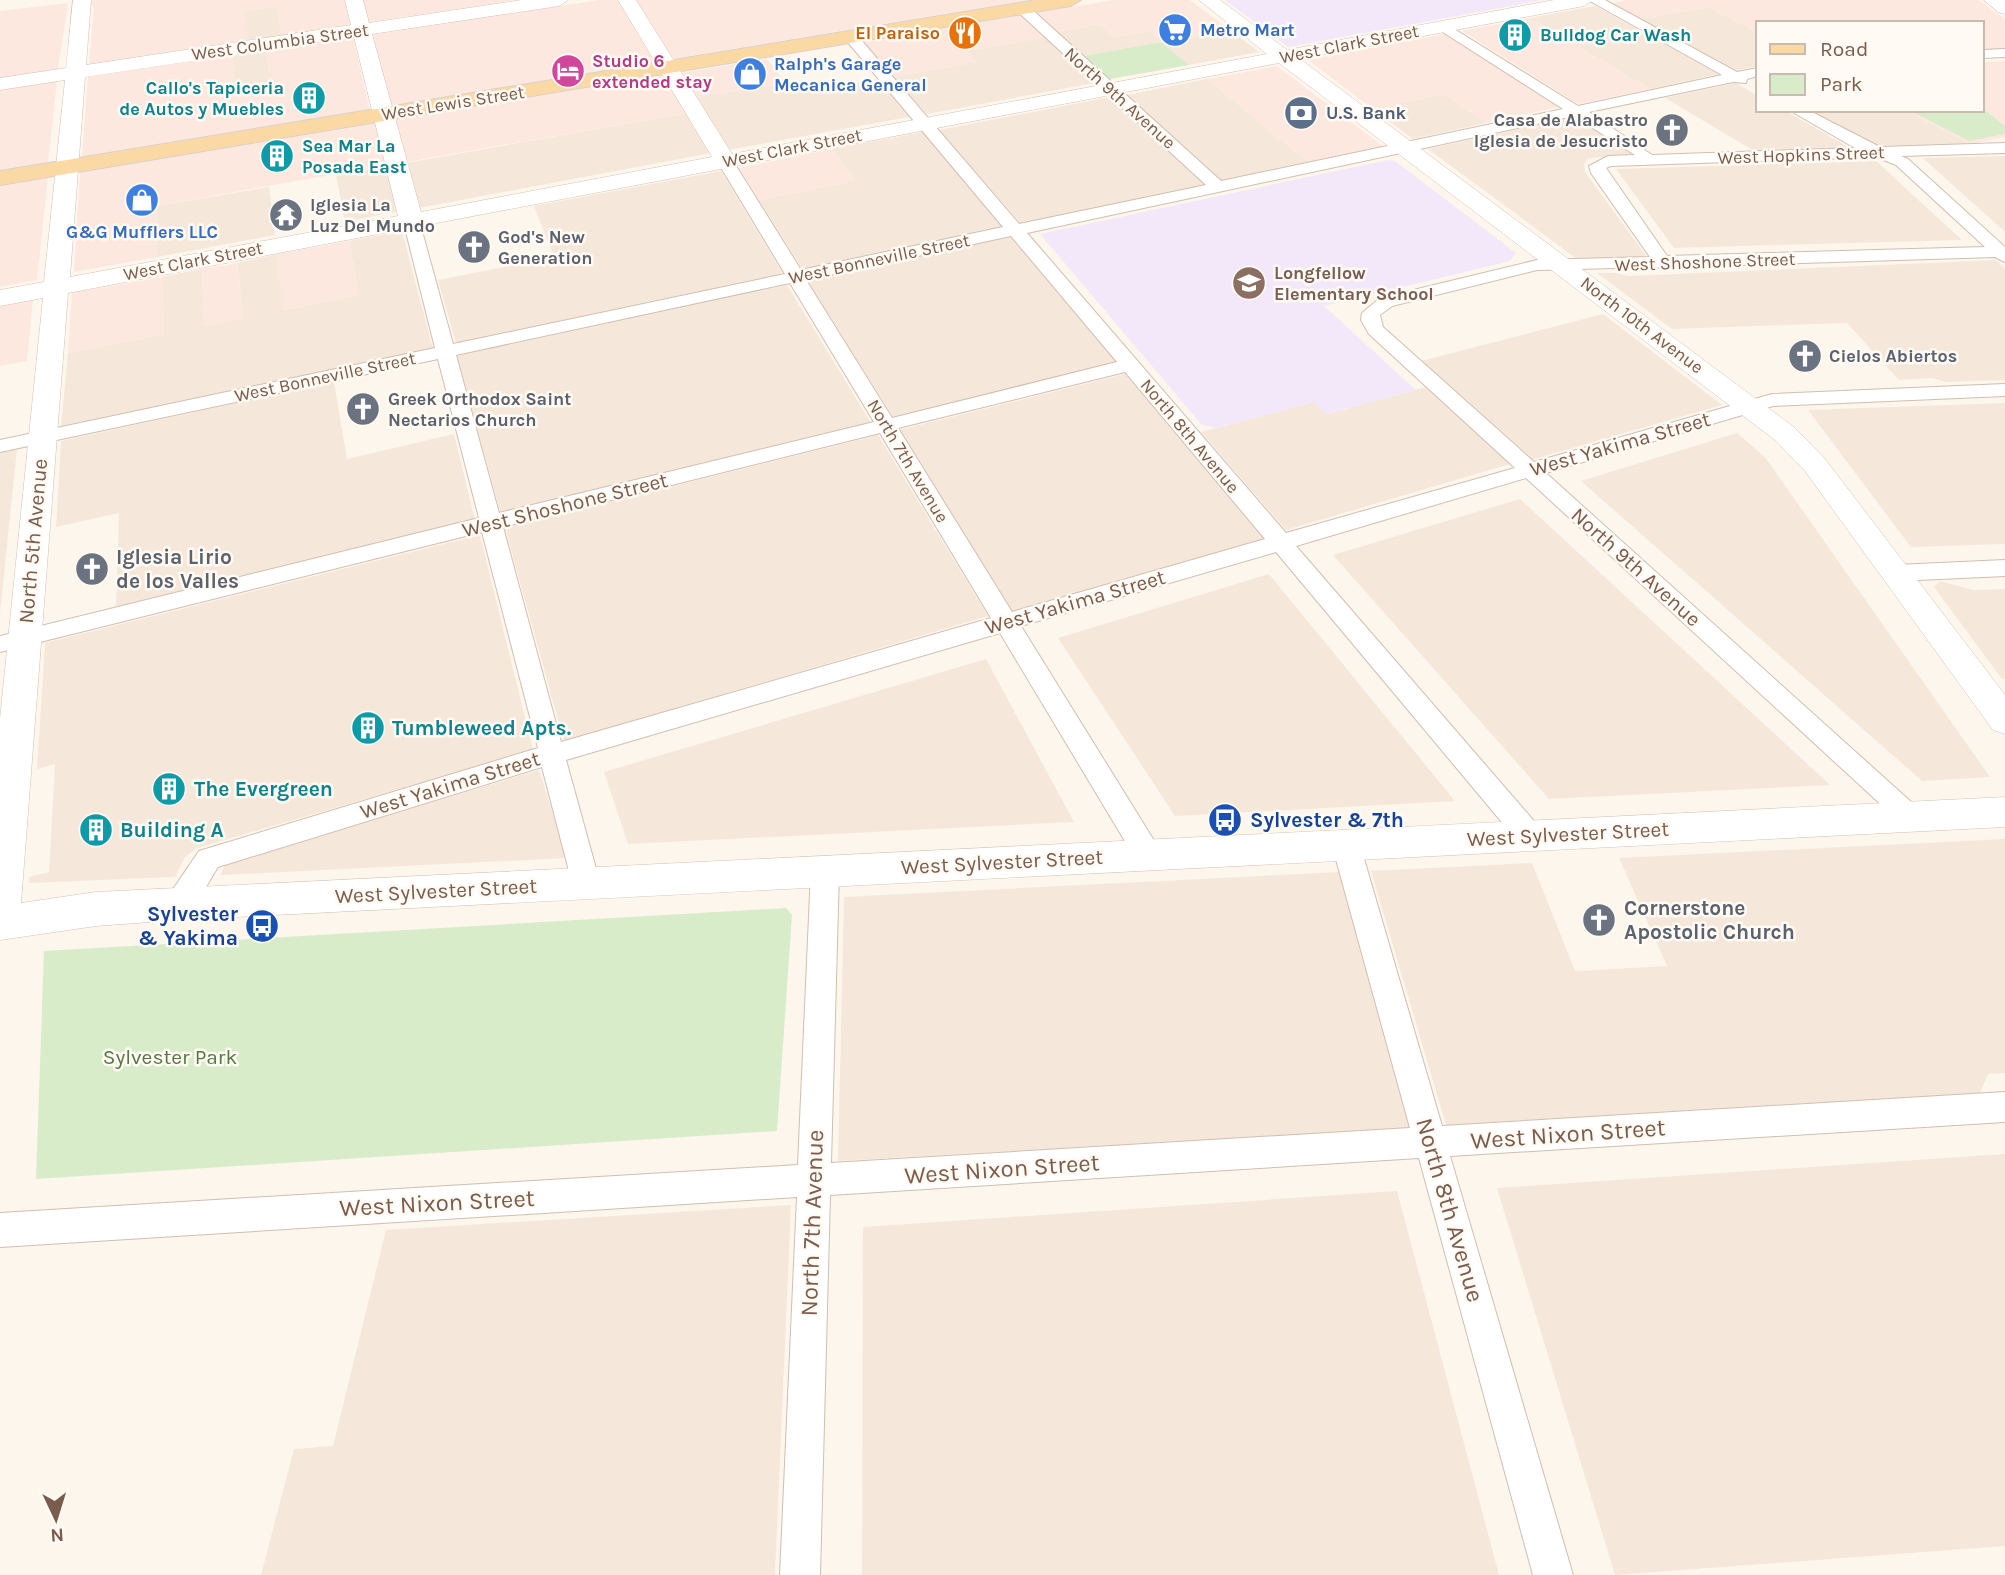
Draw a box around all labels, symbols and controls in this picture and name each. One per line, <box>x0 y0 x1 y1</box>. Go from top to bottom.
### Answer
supermarket icon: Metro Mart <box>1156 11 1194 49</box>
restaurant icon: El Paraiso <box>946 14 984 52</box>
building icon: Bulldog Car Wash <box>1496 16 1534 54</box>
street label: West Columbia Street <box>190 19 370 65</box>
place label: Metro Mart <box>1200 19 1295 41</box>
street label: West Clark Street <box>1277 20 1421 68</box>
legend <box>1756 21 1984 112</box>
place label: El Paraiso <box>855 22 940 44</box>
place label: Bulldog Car Wash <box>1540 24 1691 46</box>
text: Road <box>1820 37 1868 61</box>
street label: North 9th Avenue <box>1060 42 1180 154</box>
place label: Studio 6 extended stay <box>592 50 712 93</box>
hotel icon: Studio 6 extended stay <box>549 52 587 90</box>
place label: Ralph's Garage Mecanica General <box>774 53 927 96</box>
shop icon: Ralph's Garage Mecanica General <box>731 55 769 93</box>
text: Park <box>1820 72 1863 96</box>
place label: Callo's Tapiceria de Autos y Muebles <box>119 77 284 120</box>
building icon: Callo's Tapiceria de Autos y Muebles <box>290 79 328 117</box>
street label: West Lewis Street <box>380 81 526 125</box>
bank icon: U.S. Bank <box>1282 94 1320 132</box>
place label: U.S. Bank <box>1326 102 1407 124</box>
place label: Casa de Alabastro Iglesia de Jesucristo <box>1474 109 1648 152</box>
church icon: Casa de Alabastro Iglesia de Jesucristo <box>1653 111 1691 149</box>
street label: West Clark Street <box>720 124 864 172</box>
place label: Sea Mar La Posada East <box>302 135 406 178</box>
building icon: Sea Mar La Posada East <box>258 137 296 175</box>
street label: West Hopkins Street <box>1717 141 1885 169</box>
shop icon: G&G Mufflers LLC <box>123 181 161 219</box>
place label: Iglesia La Luz Del Mundo <box>310 194 435 237</box>
temple icon: Iglesia La Luz Del Mundo <box>267 196 305 234</box>
place label: G&G Mufflers LLC <box>66 221 218 243</box>
place label: God's New Generation <box>498 226 592 269</box>
church icon: God's New Generation <box>455 228 493 266</box>
street label: West Bonneville Street <box>786 229 972 289</box>
street label: West Clark Street <box>121 237 265 285</box>
street label: West Shoshone Street <box>1614 248 1796 276</box>
place label: Longfellow Elementary School <box>1274 262 1434 305</box>
school or university icon: Longfellow Elementary School <box>1230 264 1268 302</box>
street label: North 10th Avenue <box>1576 272 1708 378</box>
church icon: Cielos Abiertos <box>1786 337 1824 375</box>
place label: Cielos Abiertos <box>1829 345 1957 367</box>
street label: West Bonneville Street <box>232 347 418 407</box>
street label: North 8th Avenue <box>1136 374 1244 498</box>
place label: Greek Orthodox Saint Nectarios Church <box>388 388 571 431</box>
church icon: Greek Orthodox Saint Nectarios Church <box>344 390 382 428</box>
street label: North 7th Avenue <box>862 395 954 527</box>
street label: West Yakima Street <box>1527 407 1713 481</box>
street label: North 5th Avenue <box>14 458 52 624</box>
street label: West Shoshone Street <box>460 468 670 542</box>
street label: North 9th Avenue <box>1566 503 1706 631</box>
place label: Iglesia Lirio de los Valles <box>116 545 239 593</box>
church icon: Iglesia Lirio de los Valles <box>73 550 111 588</box>
street label: West Yakima Street <box>982 565 1168 639</box>
building icon: Tumbleweed Apts. <box>349 709 387 747</box>
place label: Tumbleweed Apts. <box>392 716 571 740</box>
street label: West Yakima Street <box>357 746 543 824</box>
building icon: The Evergreen <box>150 770 188 808</box>
place label: The Evergreen <box>194 777 333 801</box>
bus stop icon: Sylvester & 7th <box>1206 801 1244 839</box>
place label: Sylvester & 7th <box>1250 808 1404 832</box>
building icon: Building A <box>77 811 115 849</box>
street label: West Sylvester Street <box>1466 817 1670 851</box>
place label: Building A <box>120 818 224 842</box>
street label: West Sylvester Street <box>900 845 1104 879</box>
street label: West Sylvester Street <box>334 874 538 908</box>
place label: Cornerstone Apostolic Church <box>1624 896 1795 944</box>
church icon: Cornerstone Apostolic Church <box>1580 901 1618 939</box>
place label: Sylvester & Yakima <box>138 902 239 950</box>
bus stop icon: Sylvester & Yakima <box>243 907 281 945</box>
park label: Sylvester Park <box>103 1045 237 1069</box>
street label: West Nixon Street <box>1470 1113 1666 1155</box>
street label: North 8th Avenue <box>1410 1115 1490 1305</box>
street label: North 7th Avenue <box>795 1129 829 1317</box>
street label: West Nixon Street <box>904 1148 1100 1190</box>
street label: West Nixon Street <box>339 1184 535 1222</box>
north arrow <box>21 1484 91 1554</box>
text: N <box>50 1524 65 1546</box>

